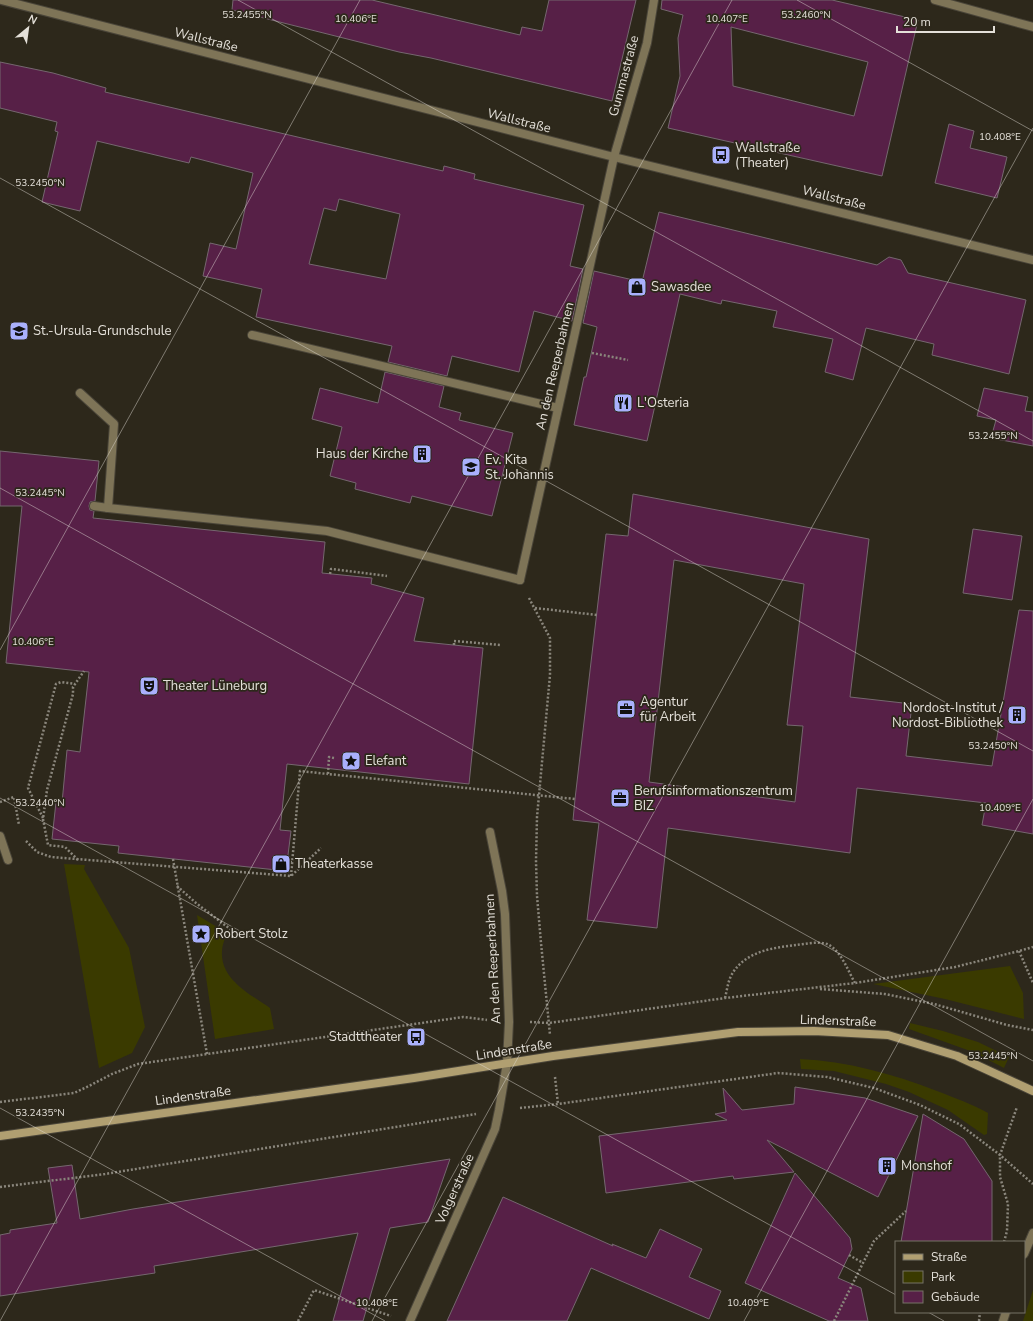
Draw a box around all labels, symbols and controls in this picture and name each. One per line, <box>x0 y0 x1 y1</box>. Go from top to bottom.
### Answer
north arrow <box>8 8 48 48</box>
text: 53.2455°N <box>222 8 272 22</box>
text: 53.2460°N <box>781 8 831 22</box>
scale bar <box>897 8 994 34</box>
text: N <box>25 11 40 28</box>
text: 10.406°E <box>335 12 377 26</box>
text: 10.407°E <box>706 12 748 26</box>
text: 20 m <box>903 14 931 30</box>
street label: Wallstraße <box>172 23 240 57</box>
street label: Gummastraße <box>605 34 643 118</box>
street label: Wallstraße <box>485 104 553 138</box>
text: 10.408°E <box>979 130 1021 144</box>
place label: Wallstraße (Theater) <box>735 139 800 172</box>
bus stop icon: Wallstraße (Theater) <box>710 144 732 166</box>
text: 53.2450°N <box>15 176 65 190</box>
street label: Wallstraße <box>800 181 868 215</box>
shop icon: Sawasdee <box>626 276 648 298</box>
place label: Sawasdee <box>651 278 711 296</box>
street label: An den Reeperbahnen <box>532 300 578 432</box>
school or university icon: St.-Ursula-Grundschule <box>8 320 30 342</box>
place label: St.-Ursula-Grundschule <box>33 322 172 340</box>
restaurant icon: L'Osteria <box>612 392 634 414</box>
place label: L'Osteria <box>637 394 689 412</box>
text: 53.2455°N <box>968 429 1018 443</box>
building icon: Haus der Kirche <box>411 443 433 465</box>
place label: Haus der Kirche <box>316 445 408 463</box>
place label: Ev. Kita St. Johannis <box>485 451 554 484</box>
school or university icon: Ev. Kita St. Johannis <box>460 456 482 478</box>
text: 53.2445°N <box>15 486 65 500</box>
text: 10.406°E <box>12 635 54 649</box>
theatre icon: Theater Lüneburg <box>138 675 160 697</box>
place label: Theater Lüneburg <box>163 677 267 695</box>
place label: Agentur für Arbeit <box>640 693 696 726</box>
office icon: Agentur für Arbeit <box>615 698 637 720</box>
place label: Nordost-Institut / Nordost-Bibliothek <box>892 699 1003 732</box>
building icon: Nordost-Institut / Nordost-Bibliothek <box>1006 704 1028 726</box>
text: 53.2450°N <box>968 739 1018 753</box>
place icon: Elefant <box>340 750 362 772</box>
place label: Elefant <box>365 752 407 770</box>
place label: Berufsinformationszentrum BIZ <box>634 782 793 815</box>
office icon: Berufsinformationszentrum BIZ <box>609 787 631 809</box>
text: 53.2440°N <box>15 796 65 810</box>
text: 10.409°E <box>979 801 1021 815</box>
shop icon: Theaterkasse <box>270 853 292 875</box>
place label: Theaterkasse <box>295 855 373 873</box>
street label: An den Reeperbahnen <box>481 893 505 1025</box>
place icon: Robert Stolz <box>190 923 212 945</box>
place label: Robert Stolz <box>215 925 288 943</box>
street label: Lindenstraße <box>799 1011 877 1031</box>
bus stop icon: Stadttheater <box>405 1026 427 1048</box>
place label: Stadttheater <box>329 1028 402 1046</box>
street label: Lindenstraße <box>475 1035 553 1065</box>
text: 53.2445°N <box>968 1049 1018 1063</box>
street label: Lindenstraße <box>154 1082 232 1110</box>
text: 53.2435°N <box>15 1106 65 1120</box>
street label: Volgerstraße <box>431 1151 479 1228</box>
building icon: Monshof <box>876 1155 898 1177</box>
place label: Monshof <box>901 1157 953 1175</box>
legend <box>895 1241 1025 1313</box>
text: Straße <box>931 1249 967 1265</box>
text: Park <box>931 1269 956 1285</box>
text: Gebäude <box>931 1289 980 1305</box>
text: 10.408°E <box>356 1296 398 1310</box>
text: 10.409°E <box>727 1296 769 1310</box>

